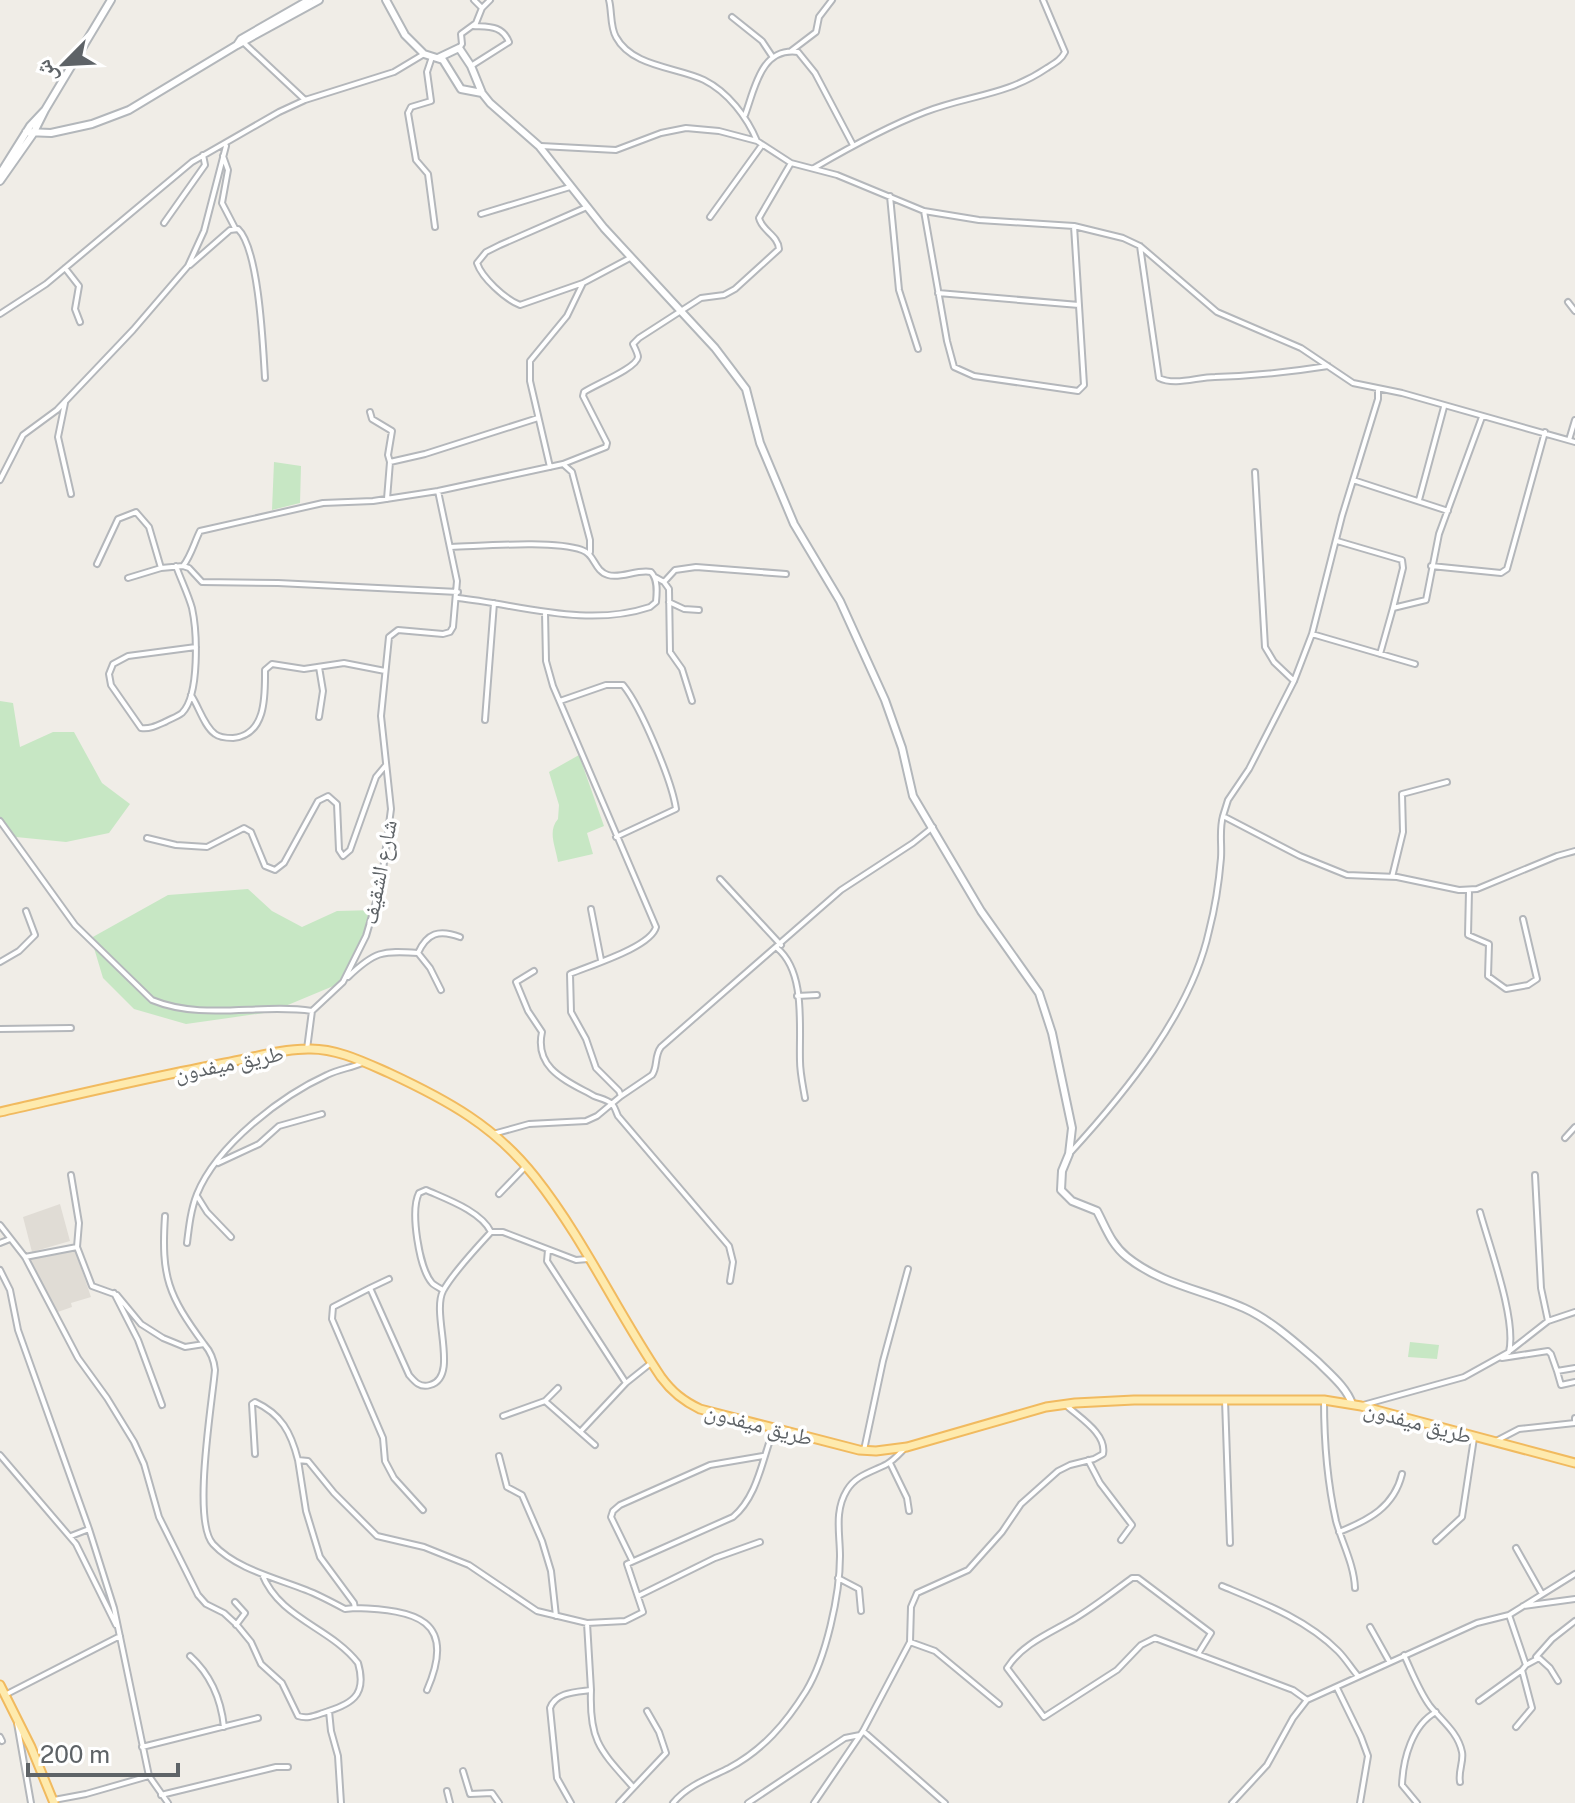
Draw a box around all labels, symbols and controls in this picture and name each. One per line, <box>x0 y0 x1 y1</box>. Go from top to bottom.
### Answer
north arrow <box>24 24 104 104</box>
text: ش <box>29 56 63 88</box>
street label: شارع الشقيف <box>356 817 403 927</box>
street label: طريق ميفدون <box>172 1040 286 1087</box>
street label: طريق ميفدون <box>1361 1395 1475 1450</box>
street label: طريق ميفدون <box>702 1397 816 1452</box>
scale bar <box>28 1727 178 1777</box>
text: 200 m <box>40 1740 110 1768</box>

